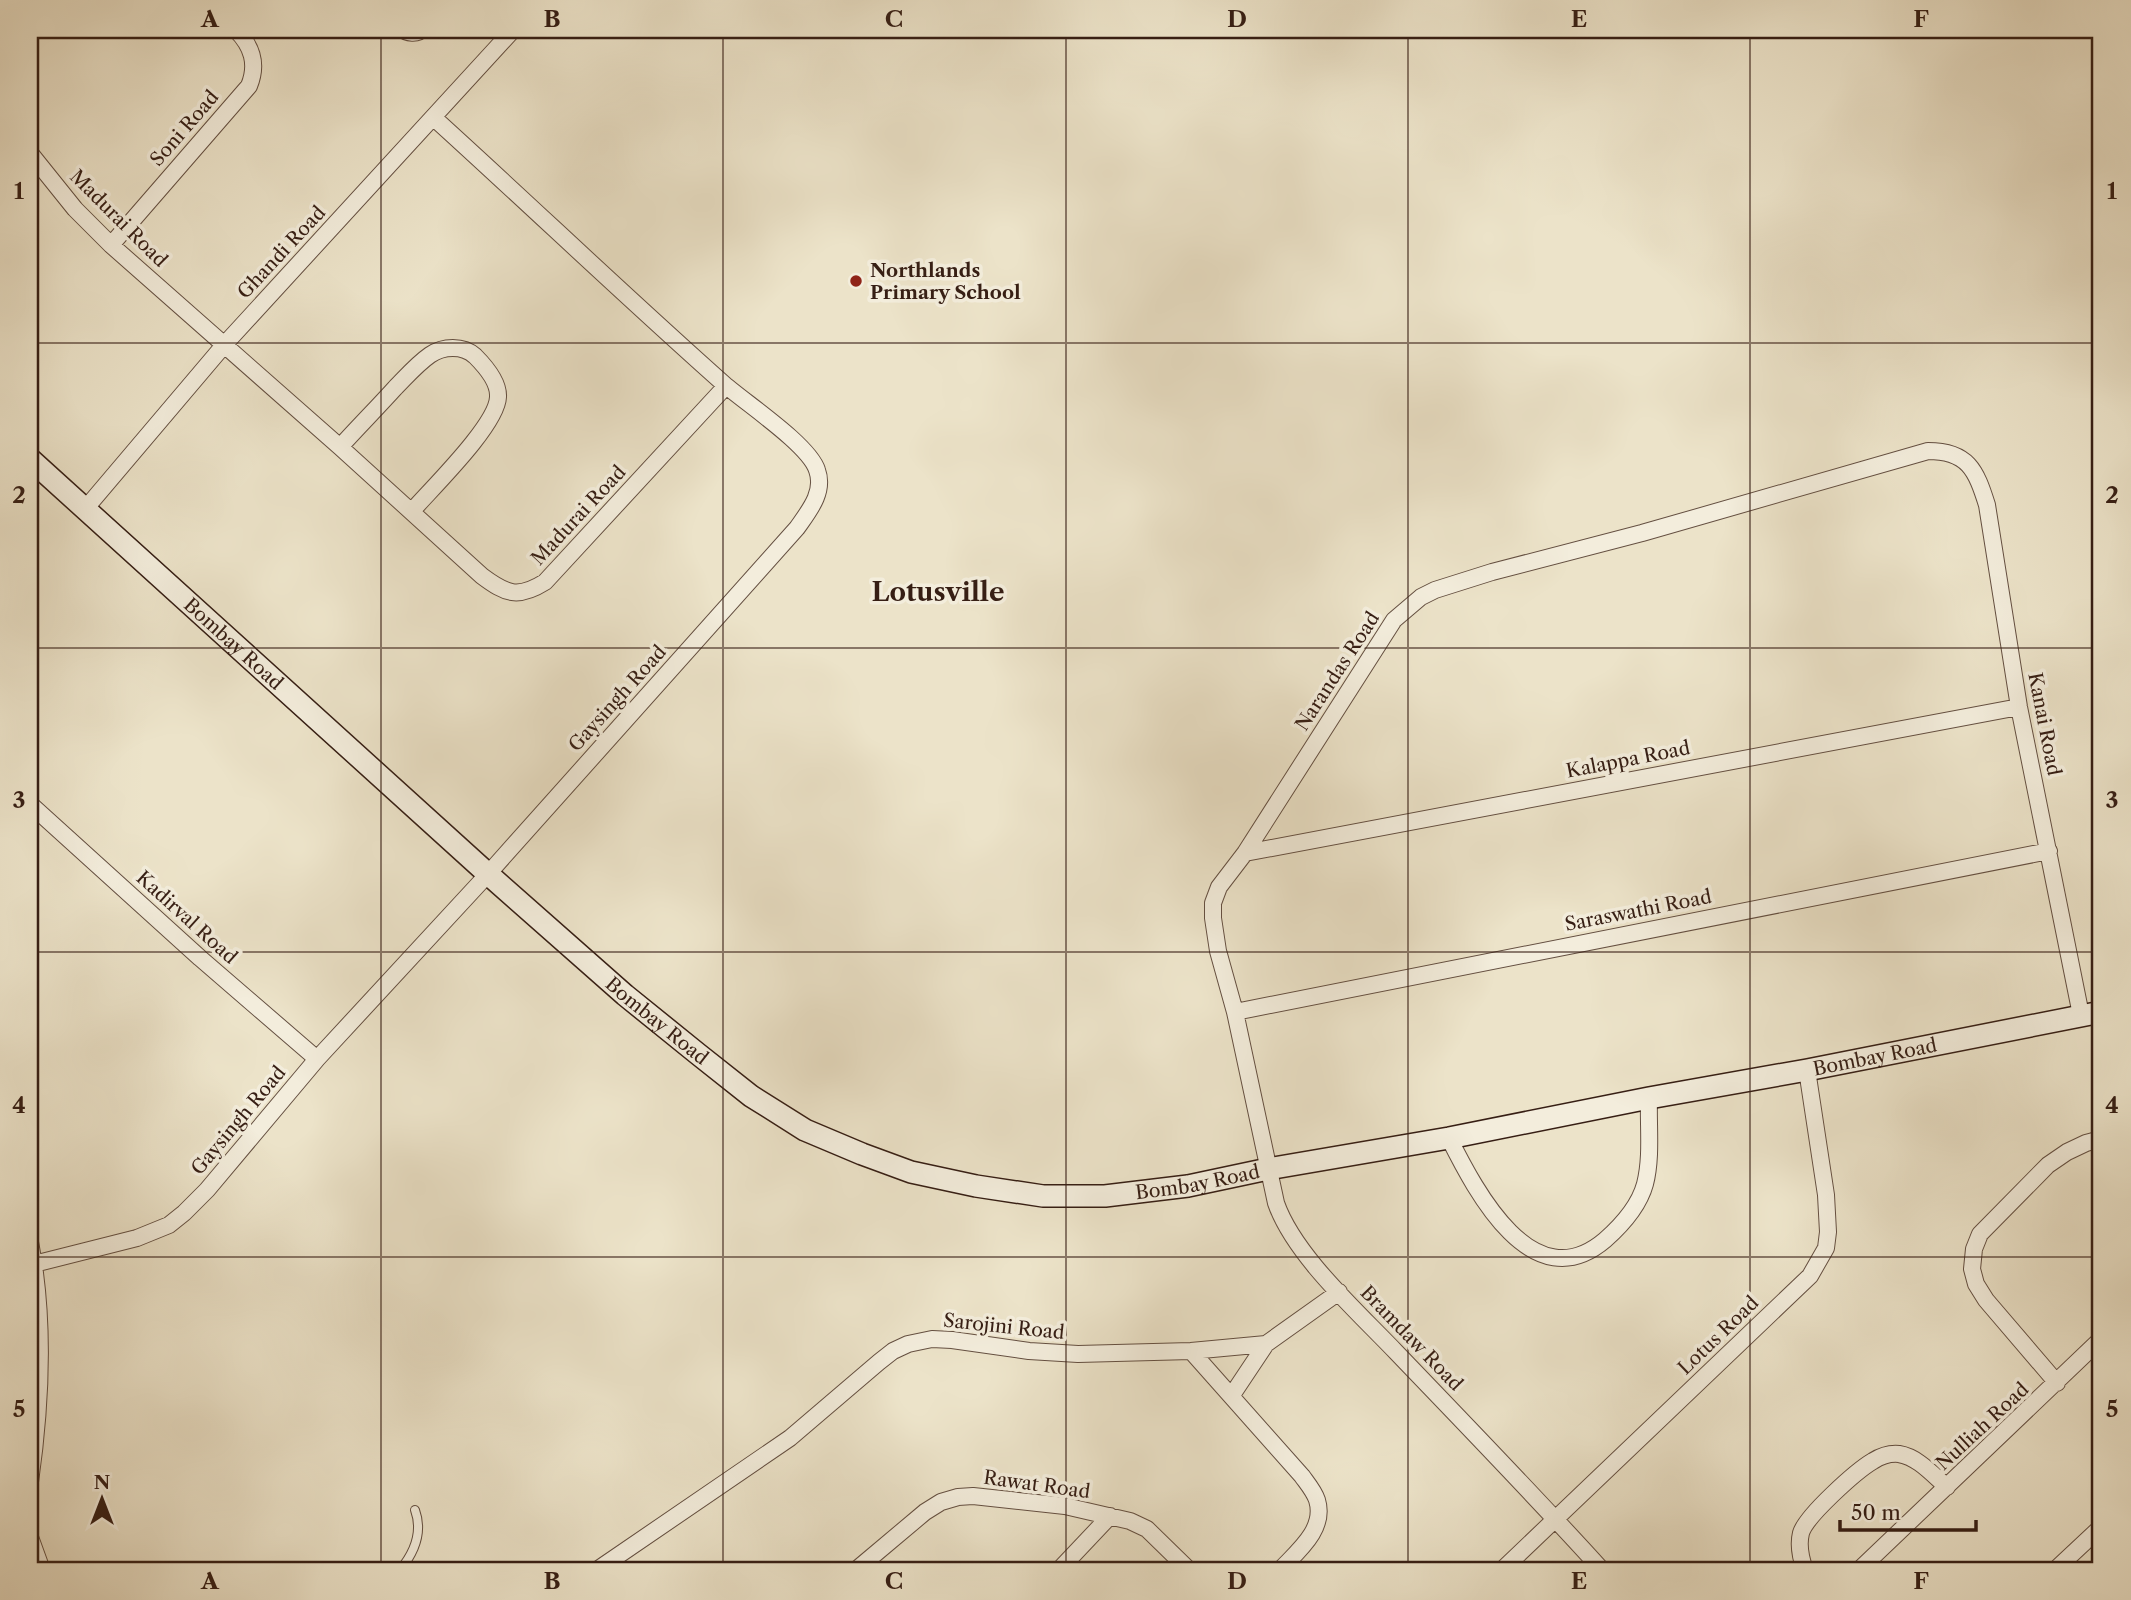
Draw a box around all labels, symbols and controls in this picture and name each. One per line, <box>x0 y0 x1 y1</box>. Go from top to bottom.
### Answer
text: A <box>200 5 220 33</box>
text: B <box>543 5 561 33</box>
text: C <box>885 5 903 33</box>
text: D <box>1227 5 1247 33</box>
text: E <box>1571 5 1587 33</box>
text: F <box>1913 5 1929 33</box>
street label: Soni Road <box>145 85 224 171</box>
street label: Madurai Road <box>65 165 172 272</box>
text: 1 <box>14 177 25 205</box>
text: 1 <box>2107 177 2118 205</box>
street label: Ghandi Road <box>233 201 330 304</box>
place label: Northlands Primary School <box>870 259 1021 304</box>
marker: Northlands Primary School <box>848 273 864 289</box>
street label: Madurai Road <box>526 460 631 570</box>
text: 2 <box>12 481 26 509</box>
text: 2 <box>2105 481 2119 509</box>
district label: Lotusville <box>871 576 1005 608</box>
street label: Bombay Road <box>179 593 288 695</box>
street label: Narandas Road <box>1290 607 1385 735</box>
street label: Gaysingh Road <box>564 640 671 756</box>
street label: Kanai Road <box>2023 671 2066 778</box>
street label: Kalappa Road <box>1564 736 1692 783</box>
text: 3 <box>13 786 26 814</box>
text: 3 <box>2106 786 2119 814</box>
street label: Kadirval Road <box>132 866 242 969</box>
street label: Saraswathi Road <box>1563 885 1714 936</box>
street label: Bombay Road <box>601 972 713 1070</box>
street label: Bombay Road <box>1811 1034 1939 1081</box>
street label: Gaysingh Road <box>186 1061 291 1179</box>
text: 4 <box>12 1091 26 1119</box>
text: 4 <box>2105 1091 2119 1119</box>
street label: Bombay Road <box>1134 1160 1262 1204</box>
street label: Bramdaw Road <box>1356 1281 1468 1396</box>
street label: Lotus Road <box>1673 1291 1764 1379</box>
street label: Sarojini Road <box>942 1309 1066 1344</box>
street label: Nulliah Road <box>1931 1377 2034 1475</box>
text: 5 <box>13 1395 25 1423</box>
text: 5 <box>2106 1395 2118 1423</box>
north arrow <box>66 1464 136 1534</box>
street label: Rawat Road <box>982 1466 1092 1503</box>
text: N <box>94 1471 110 1494</box>
scale bar <box>1840 1488 1977 1532</box>
text: 50 m <box>1851 1500 1901 1525</box>
text: A <box>200 1567 220 1595</box>
text: B <box>543 1567 561 1595</box>
text: C <box>885 1567 903 1595</box>
text: D <box>1227 1567 1247 1595</box>
text: E <box>1571 1567 1587 1595</box>
text: F <box>1913 1567 1929 1595</box>

